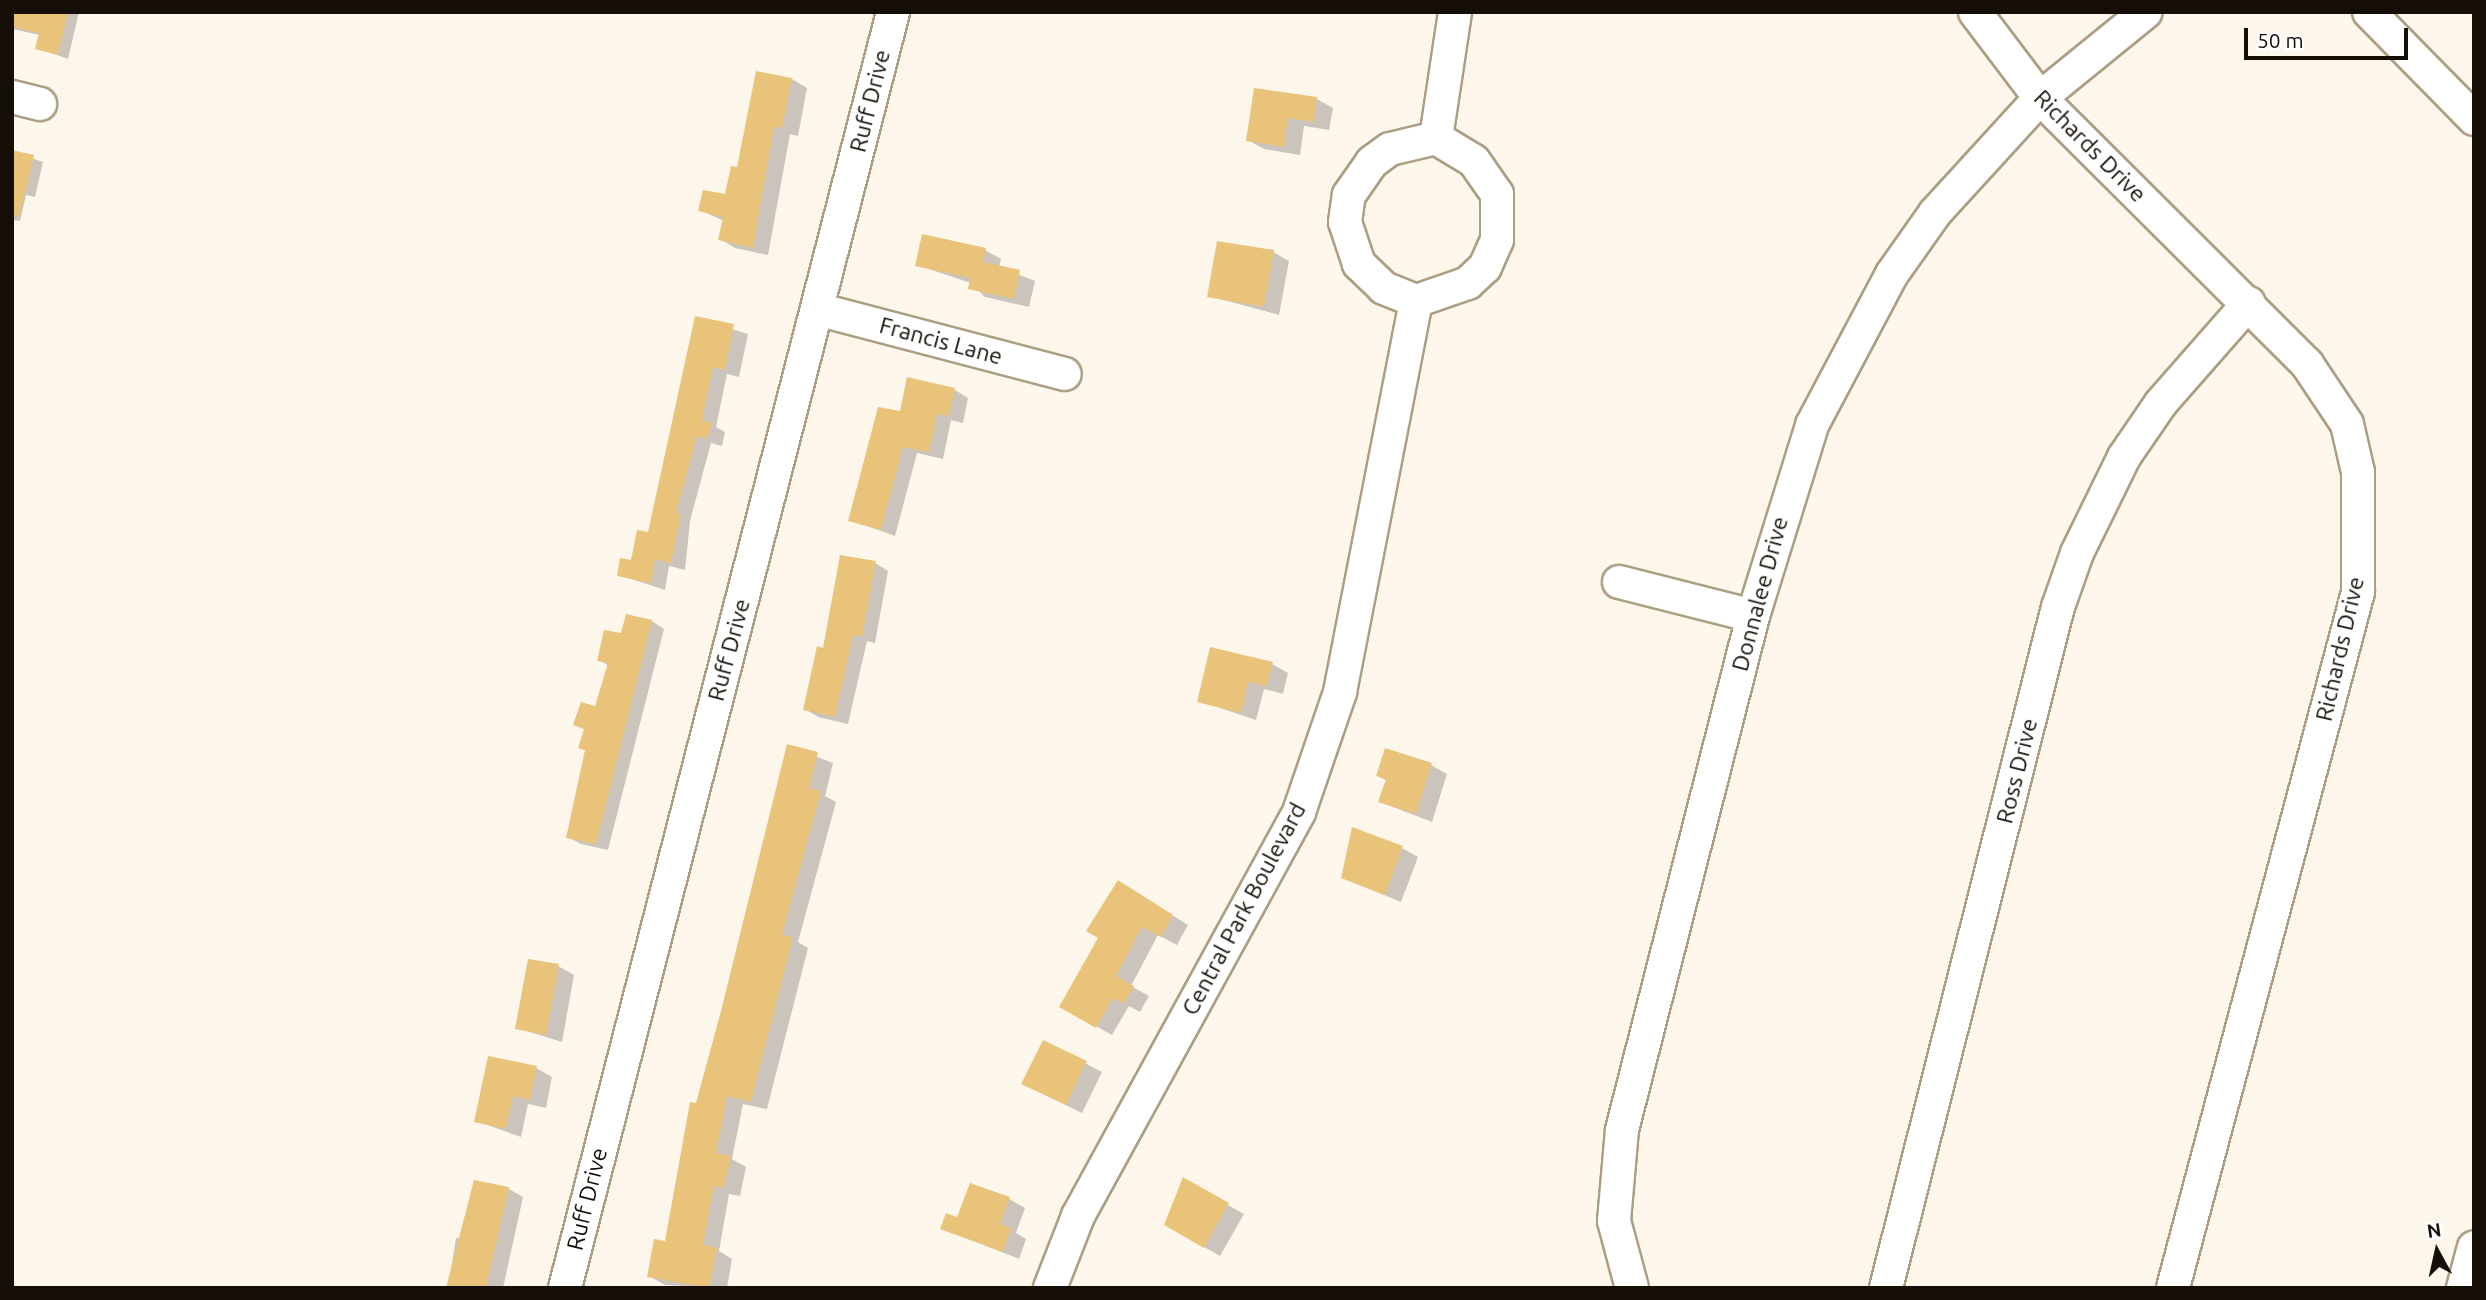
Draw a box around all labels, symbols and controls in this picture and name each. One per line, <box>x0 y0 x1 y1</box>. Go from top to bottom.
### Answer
scale bar <box>2248 14 2412 58</box>
text: 50 m <box>2257 28 2304 52</box>
street label: Ruff Drive <box>844 47 896 155</box>
street label: Richards Drive <box>2028 84 2152 208</box>
street label: Francis Lane <box>876 311 1006 371</box>
street label: Donnalee Drive <box>1726 514 1794 674</box>
street label: Richards Drive <box>2310 574 2370 724</box>
street label: Ruff Drive <box>702 596 756 704</box>
street label: Ross Drive <box>1991 716 2043 826</box>
street label: Central Park Boulevard <box>1176 798 1312 1020</box>
street label: Ruff Drive <box>561 1145 613 1253</box>
north arrow <box>2402 1216 2472 1286</box>
text: N <box>2426 1218 2443 1242</box>

